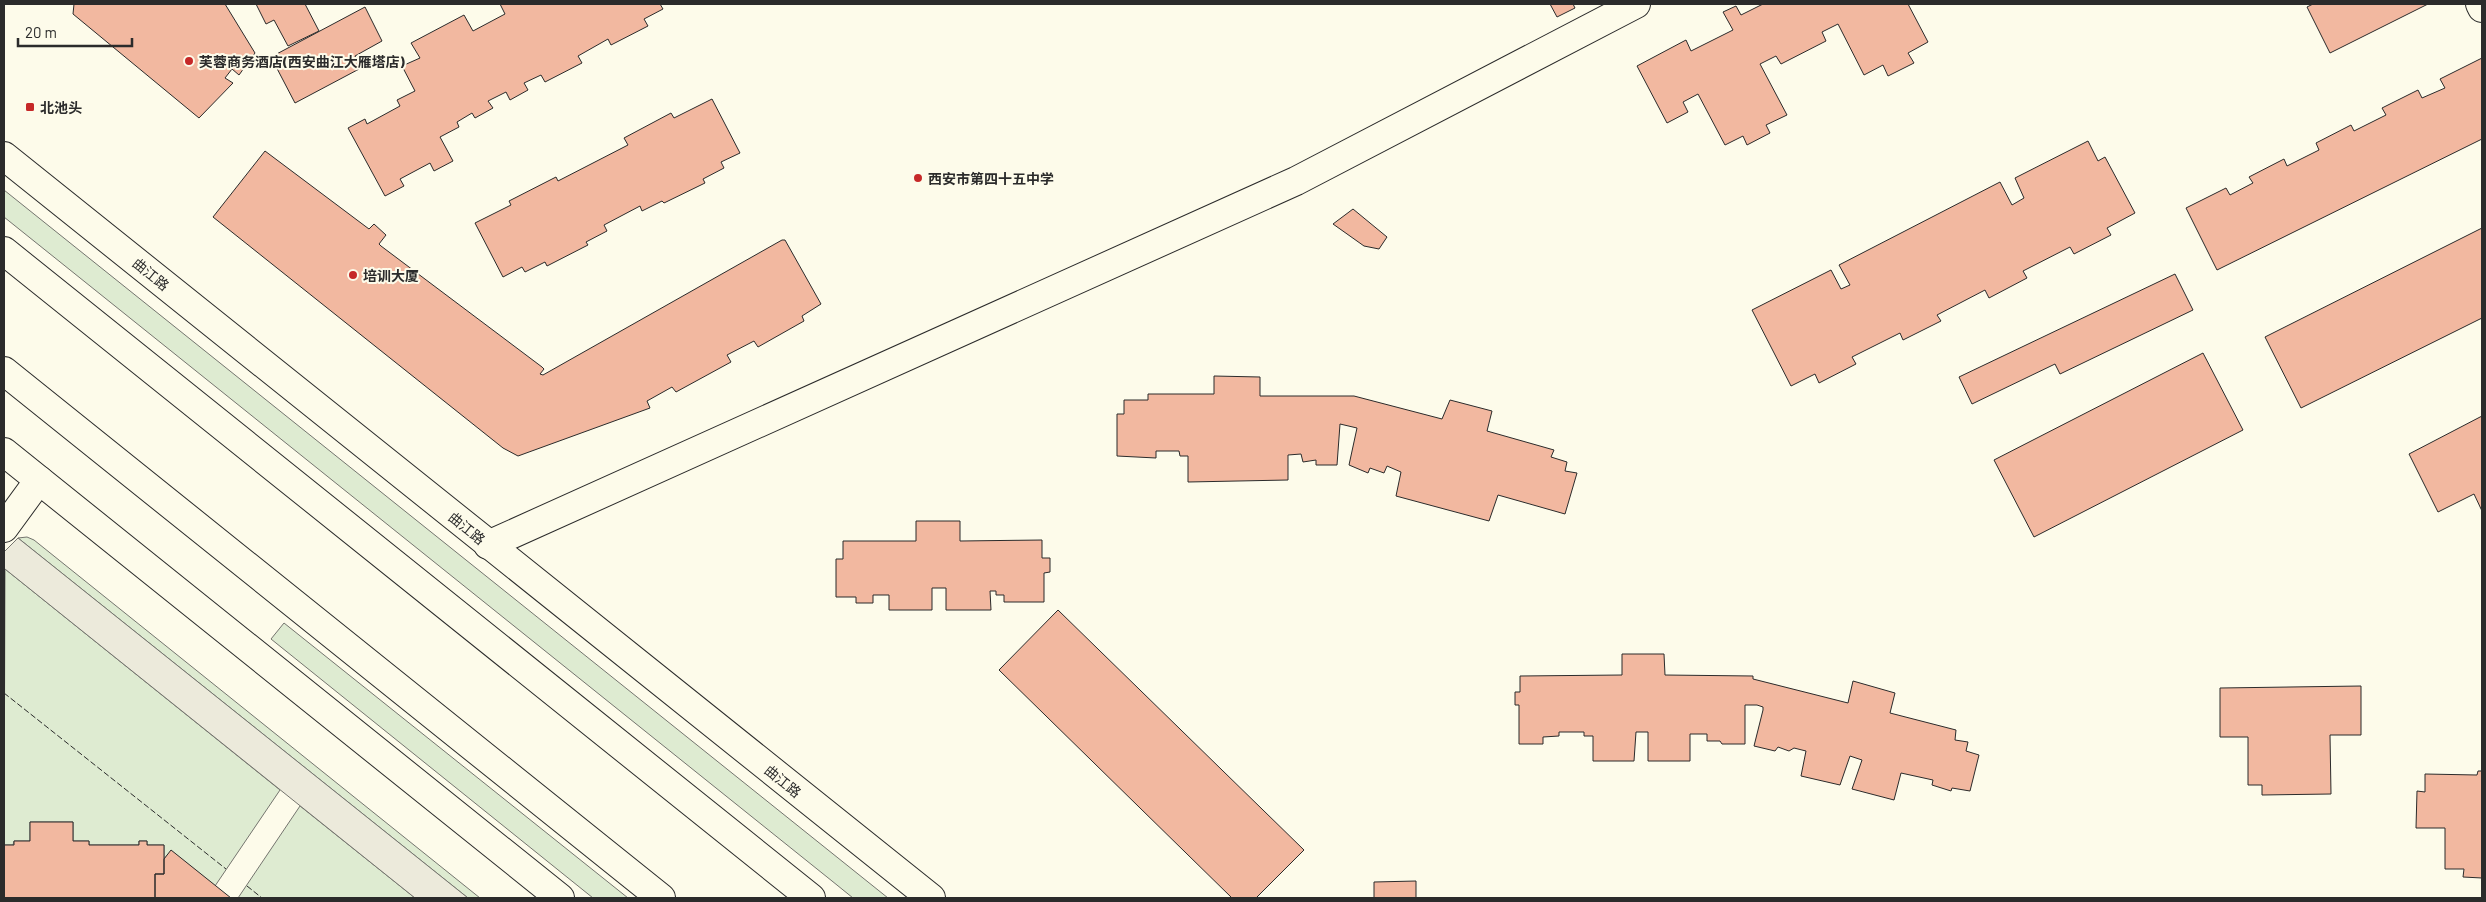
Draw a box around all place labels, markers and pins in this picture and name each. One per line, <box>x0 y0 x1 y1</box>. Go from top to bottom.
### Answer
place label: 芙蓉商务酒店(西安曲江大雁塔店) <box>199 53 405 70</box>
marker: 芙蓉商务酒店(西安曲江大雁塔店) <box>183 55 195 67</box>
place label: 北池头 <box>40 99 82 116</box>
marker: 北池头 <box>24 101 36 113</box>
place label: 西安市第四十五中学 <box>928 170 1054 187</box>
marker: 西安市第四十五中学 <box>912 172 924 184</box>
place label: 培训大厦 <box>363 267 419 284</box>
marker: 培训大厦 <box>347 269 359 281</box>

